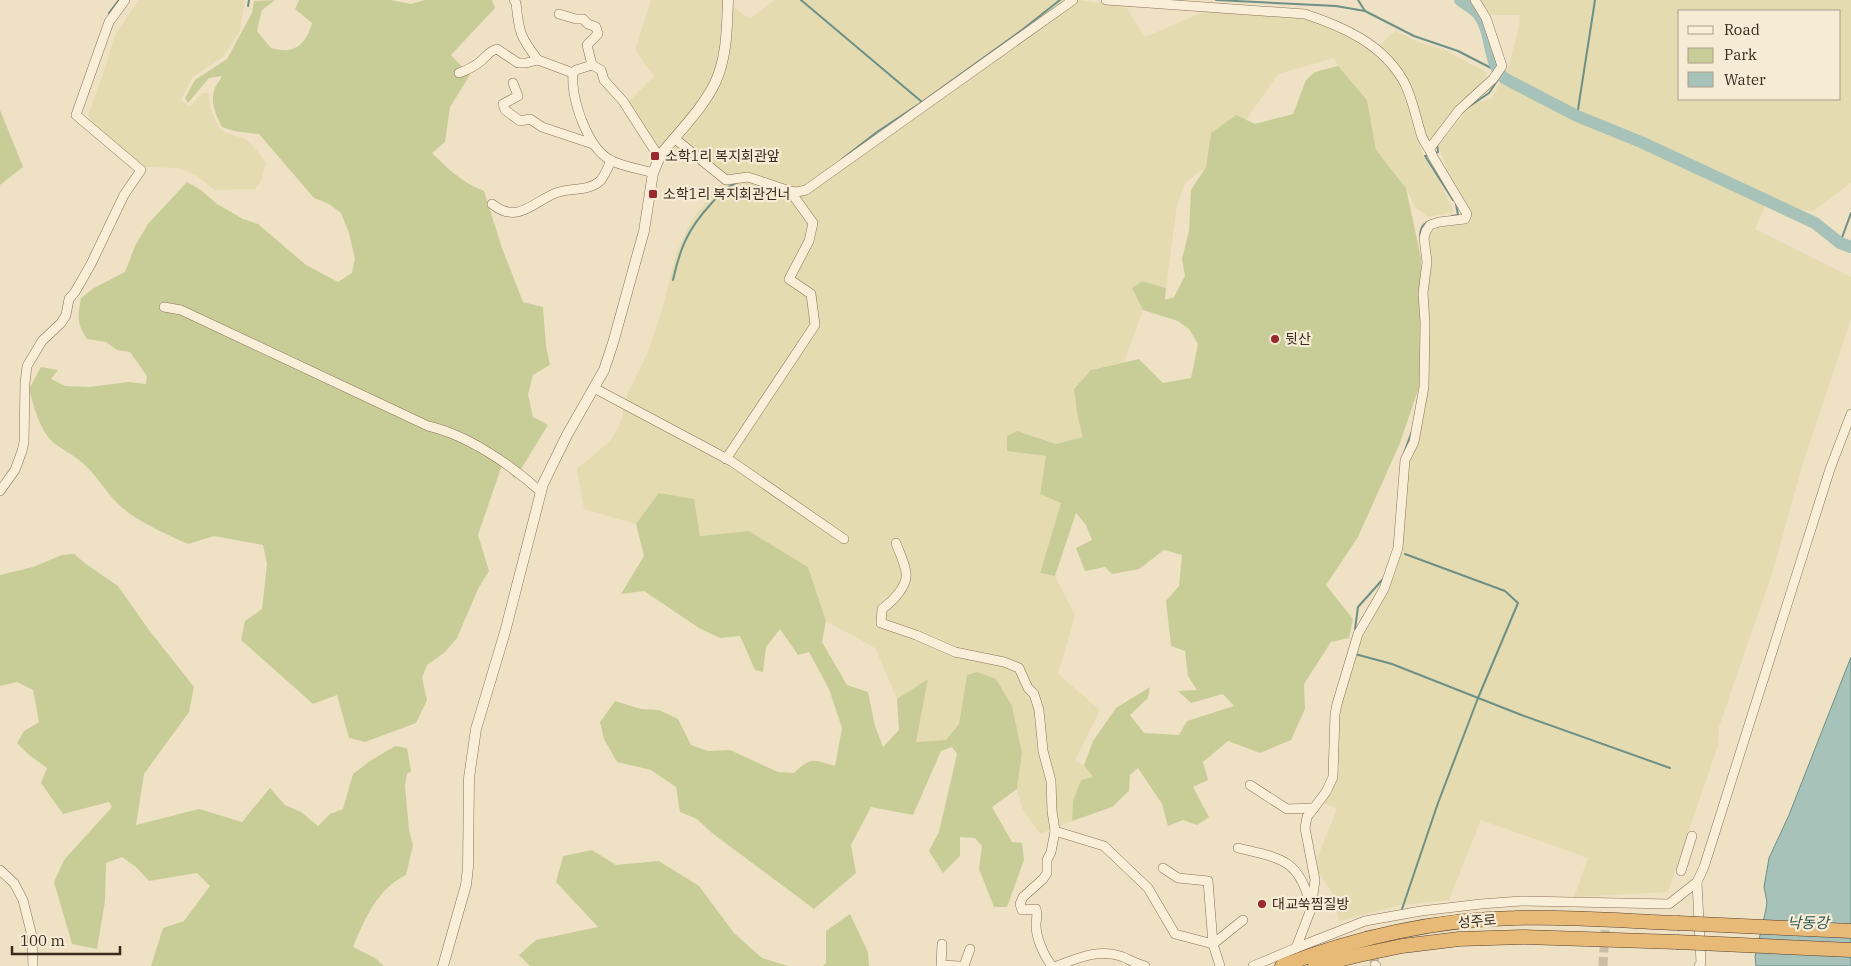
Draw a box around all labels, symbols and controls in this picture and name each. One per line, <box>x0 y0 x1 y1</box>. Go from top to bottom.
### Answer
legend <box>1678 10 1841 100</box>
text: Road <box>1724 20 1760 39</box>
text: Park <box>1724 45 1757 64</box>
text: Water <box>1724 70 1766 89</box>
place label: 소학1리 복지회관앞 <box>665 147 780 165</box>
marker: 소학1리 복지회관앞 <box>649 150 661 162</box>
place label: 소학1리 복지회관건너 <box>663 185 791 203</box>
marker: 소학1리 복지회관건너 <box>647 188 659 200</box>
place label: 뒷산 <box>1285 330 1311 348</box>
marker: 뒷산 <box>1269 333 1281 345</box>
place label: 대교쑥찜질방 <box>1272 895 1349 913</box>
marker: 대교쑥찜질방 <box>1256 898 1268 910</box>
street label: 성주로 <box>1457 910 1497 932</box>
water label: 낙동강 <box>1787 913 1831 932</box>
scale bar <box>12 924 120 956</box>
text: 100 m <box>20 931 65 950</box>

